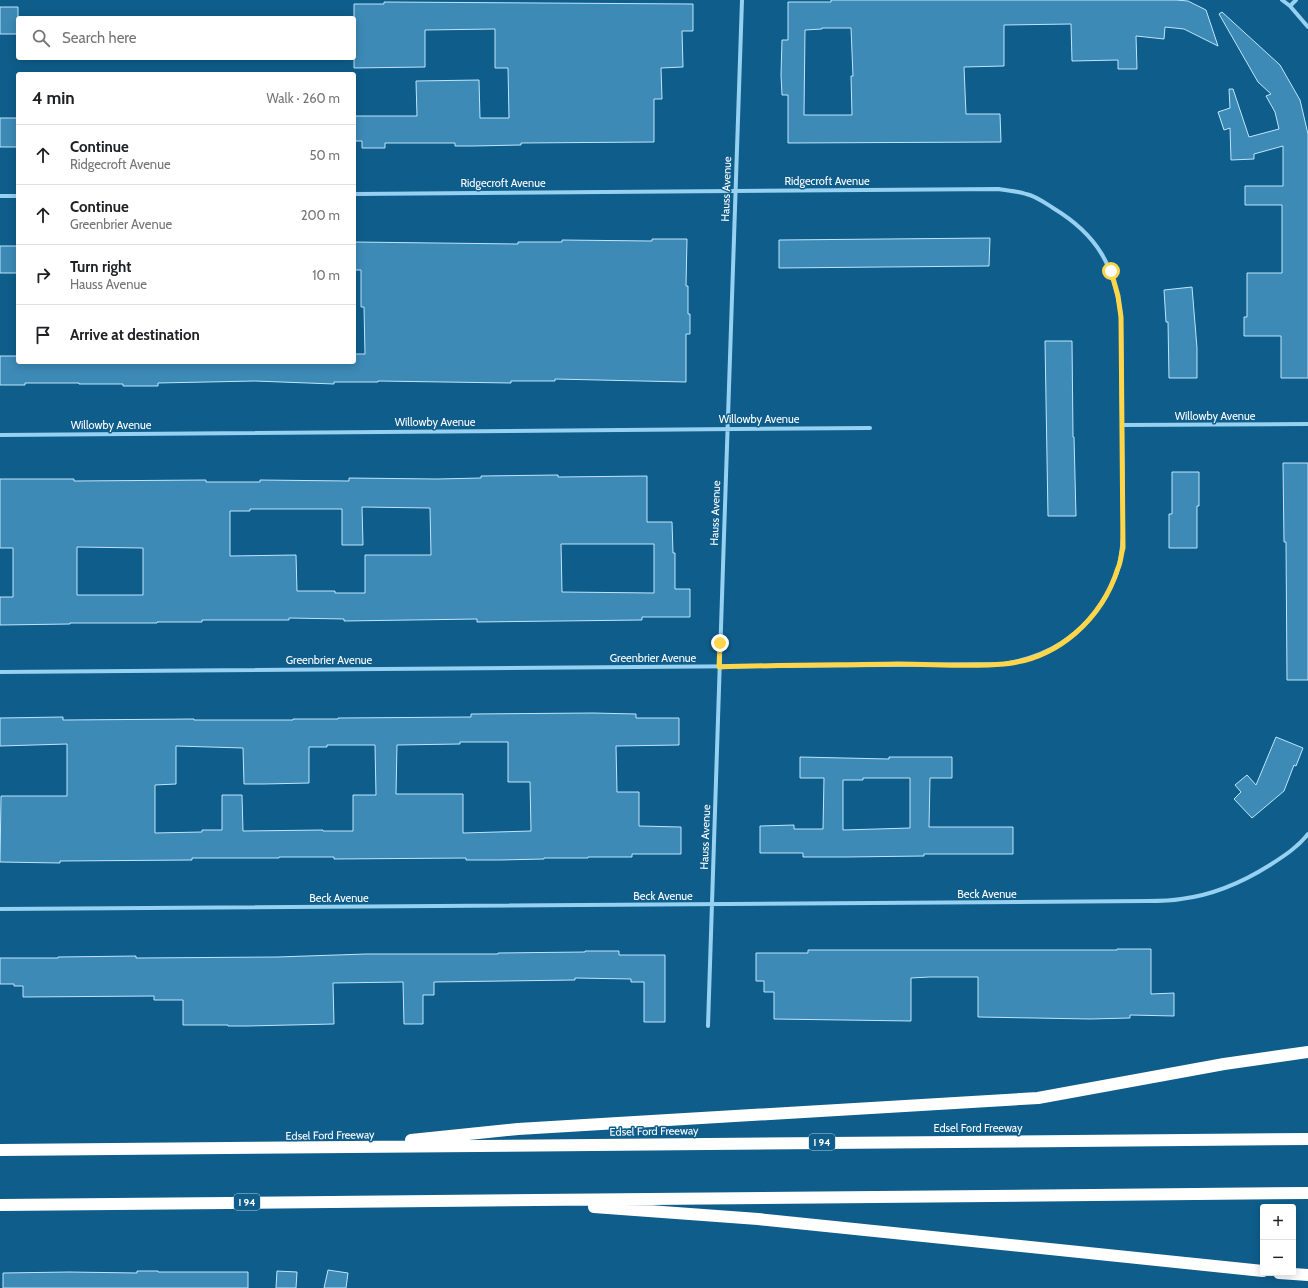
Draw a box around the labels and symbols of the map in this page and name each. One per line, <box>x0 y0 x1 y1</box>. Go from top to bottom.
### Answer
street label: Hauss Avenue <box>718 156 734 222</box>
street label: Ridgecroft Avenue <box>784 174 870 188</box>
street label: Ridgecroft Avenue <box>460 176 546 190</box>
route start <box>1102 262 1120 280</box>
street label: Willowby Avenue <box>1175 409 1256 423</box>
street label: Willowby Avenue <box>719 412 800 426</box>
street label: Willowby Avenue <box>395 415 476 429</box>
street label: Willowby Avenue <box>71 418 152 432</box>
street label: Hauss Avenue <box>707 480 723 546</box>
route end <box>711 634 729 652</box>
street label: Greenbrier Avenue <box>610 651 697 665</box>
street label: Greenbrier Avenue <box>286 653 373 667</box>
street label: Hauss Avenue <box>697 804 713 870</box>
street label: Beck Avenue <box>957 887 1017 901</box>
street label: Beck Avenue <box>633 889 693 903</box>
street label: Beck Avenue <box>309 891 369 905</box>
street label: Edsel Ford Freeway <box>934 1121 1023 1135</box>
street label: Edsel Ford Freeway <box>609 1123 699 1139</box>
street label: Edsel Ford Freeway <box>285 1127 375 1143</box>
road number: I 94 <box>809 1134 835 1150</box>
road number: I 94 <box>234 1194 260 1210</box>

